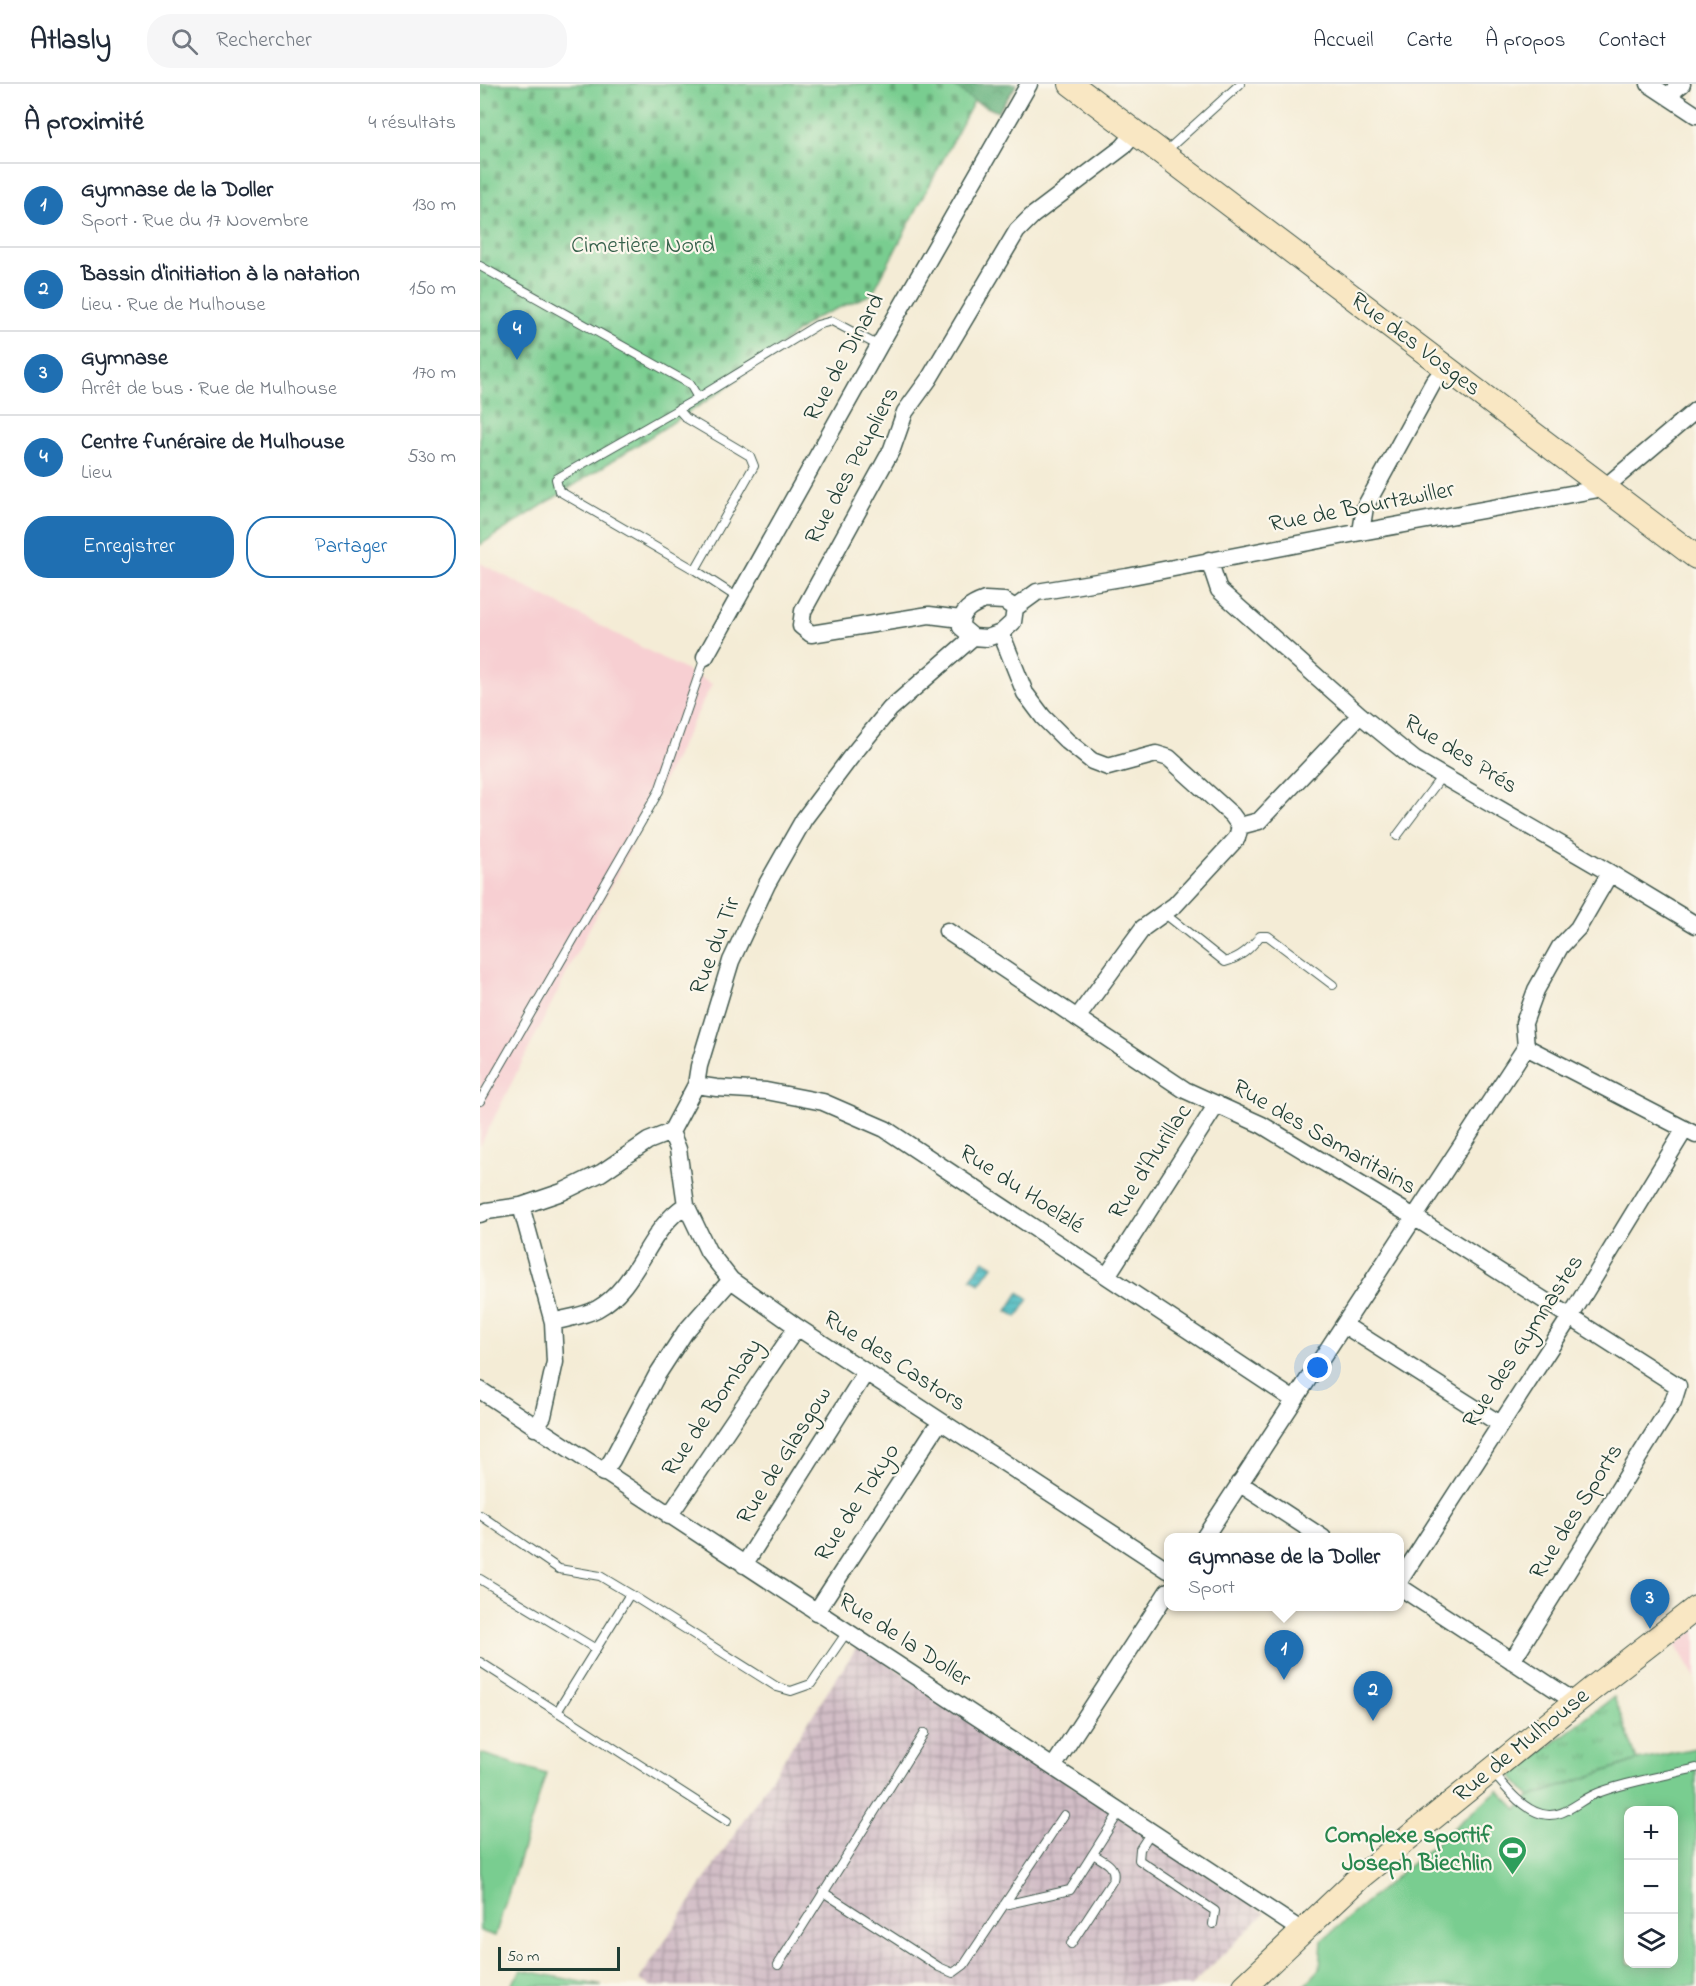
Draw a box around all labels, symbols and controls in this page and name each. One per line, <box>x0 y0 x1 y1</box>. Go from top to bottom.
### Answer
search box <box>147 14 567 68</box>
text: Atlasly <box>30 21 111 62</box>
icon: search <box>168 25 201 58</box>
text: Rechercher <box>216 25 312 57</box>
text: Accueil <box>1313 26 1374 56</box>
text: Carte <box>1407 26 1452 56</box>
text: À propos <box>1485 26 1565 56</box>
text: Contact <box>1598 26 1666 56</box>
text: À proximité <box>24 104 144 142</box>
text: 4 résultats <box>368 109 456 138</box>
text: Gymnase de la Doller <box>81 175 273 207</box>
text: 1 <box>40 191 47 220</box>
text: 130 m <box>412 191 456 220</box>
text: Sport · Rue du 17 Novembre <box>81 207 308 236</box>
park label: Cimetière Nord <box>571 229 715 264</box>
text: Bassin d'initiation à la natation <box>81 259 360 291</box>
text: 2 <box>39 275 48 304</box>
text: 150 m <box>409 275 456 304</box>
street label: Rue des Vosges <box>1342 284 1488 406</box>
street label: Rue de Dinard <box>795 287 895 428</box>
text: Lieu · Rue de Mulhouse <box>81 291 266 320</box>
pin: 4 <box>498 310 537 360</box>
text: Gymnase <box>81 343 168 375</box>
text: 3 <box>39 359 48 388</box>
text: 170 m <box>412 359 456 388</box>
text: Arrêt de bus · Rue de Mulhouse <box>81 375 337 404</box>
street label: Rue des Peupliers <box>797 381 909 551</box>
text: Centre funéraire de Mulhouse <box>81 427 344 459</box>
text: 4 <box>39 443 48 472</box>
text: 530 m <box>407 443 456 472</box>
text: Lieu <box>81 459 112 488</box>
street label: Rue de Bourtzwiller <box>1266 473 1458 543</box>
button: Enregistrer <box>24 516 234 578</box>
button: Partager <box>246 516 456 578</box>
street label: Rue des Prés <box>1396 706 1524 804</box>
street label: Rue du Tir <box>681 891 751 1000</box>
street label: Rue des Samaritains <box>1226 1071 1422 1205</box>
street label: Rue d'Aurillac <box>1101 1097 1202 1227</box>
street label: Rue du Hoelzlé <box>952 1136 1091 1244</box>
street label: Rue des Gymnastes <box>1455 1248 1594 1436</box>
street label: Rue des Castors <box>815 1302 973 1422</box>
street label: Rue de Bombay <box>654 1332 773 1485</box>
your location <box>1303 1353 1332 1382</box>
street label: Rue de Glasgow <box>729 1380 841 1532</box>
street label: Rue de Tokyo <box>806 1437 910 1570</box>
street label: Rue des Sports <box>1521 1437 1633 1587</box>
popup <box>1164 1533 1404 1611</box>
text: Gymnase de la Doller <box>1188 1542 1380 1574</box>
text: Sport <box>1188 1574 1235 1603</box>
pin: 3 <box>1630 1580 1670 1629</box>
street label: Rue de la Doller <box>831 1585 978 1698</box>
pin: 1 <box>1264 1630 1304 1680</box>
pin: 2 <box>1354 1672 1392 1721</box>
street label: Rue de Mulhouse <box>1446 1680 1598 1812</box>
map controls <box>1624 1806 1678 1968</box>
button: + <box>1624 1806 1678 1860</box>
place label: Complexe sportif Joseph Biechlin <box>1324 1819 1493 1882</box>
sports icon: Complexe sportif Joseph Biechlin <box>1497 1834 1529 1876</box>
button: − <box>1624 1860 1678 1914</box>
button: layers <box>1624 1914 1678 1968</box>
scale bar <box>498 1944 620 1972</box>
text: 50 m <box>507 1945 539 1969</box>

